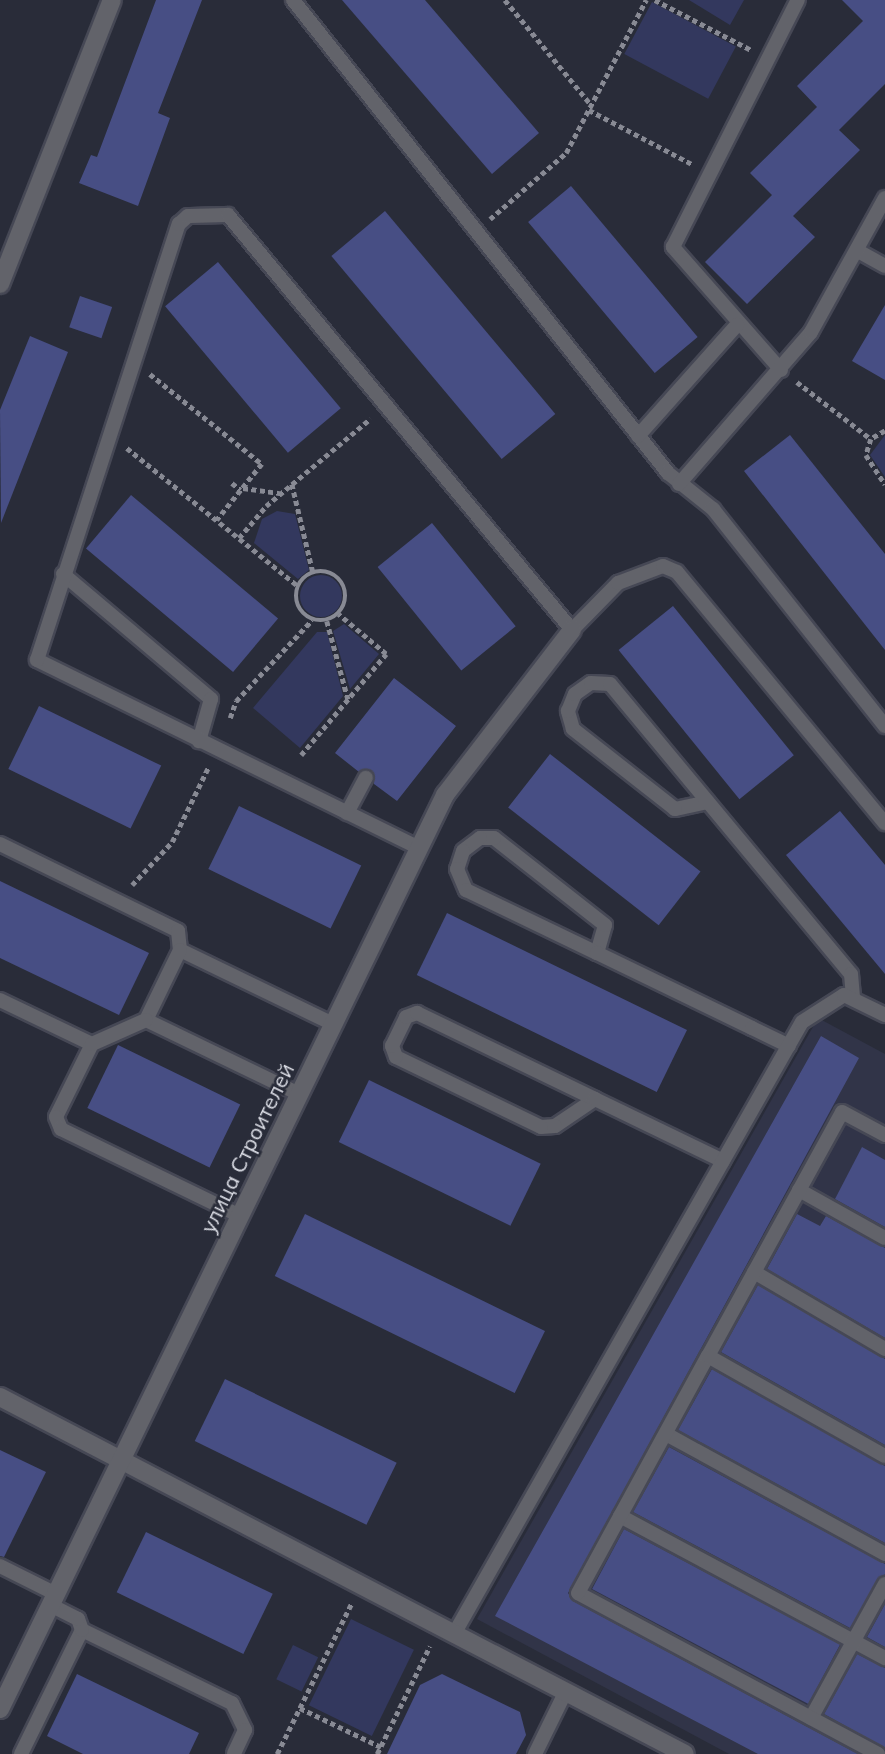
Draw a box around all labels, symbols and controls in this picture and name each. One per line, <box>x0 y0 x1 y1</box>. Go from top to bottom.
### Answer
street label: улица Строителей <box>195 1059 299 1237</box>

